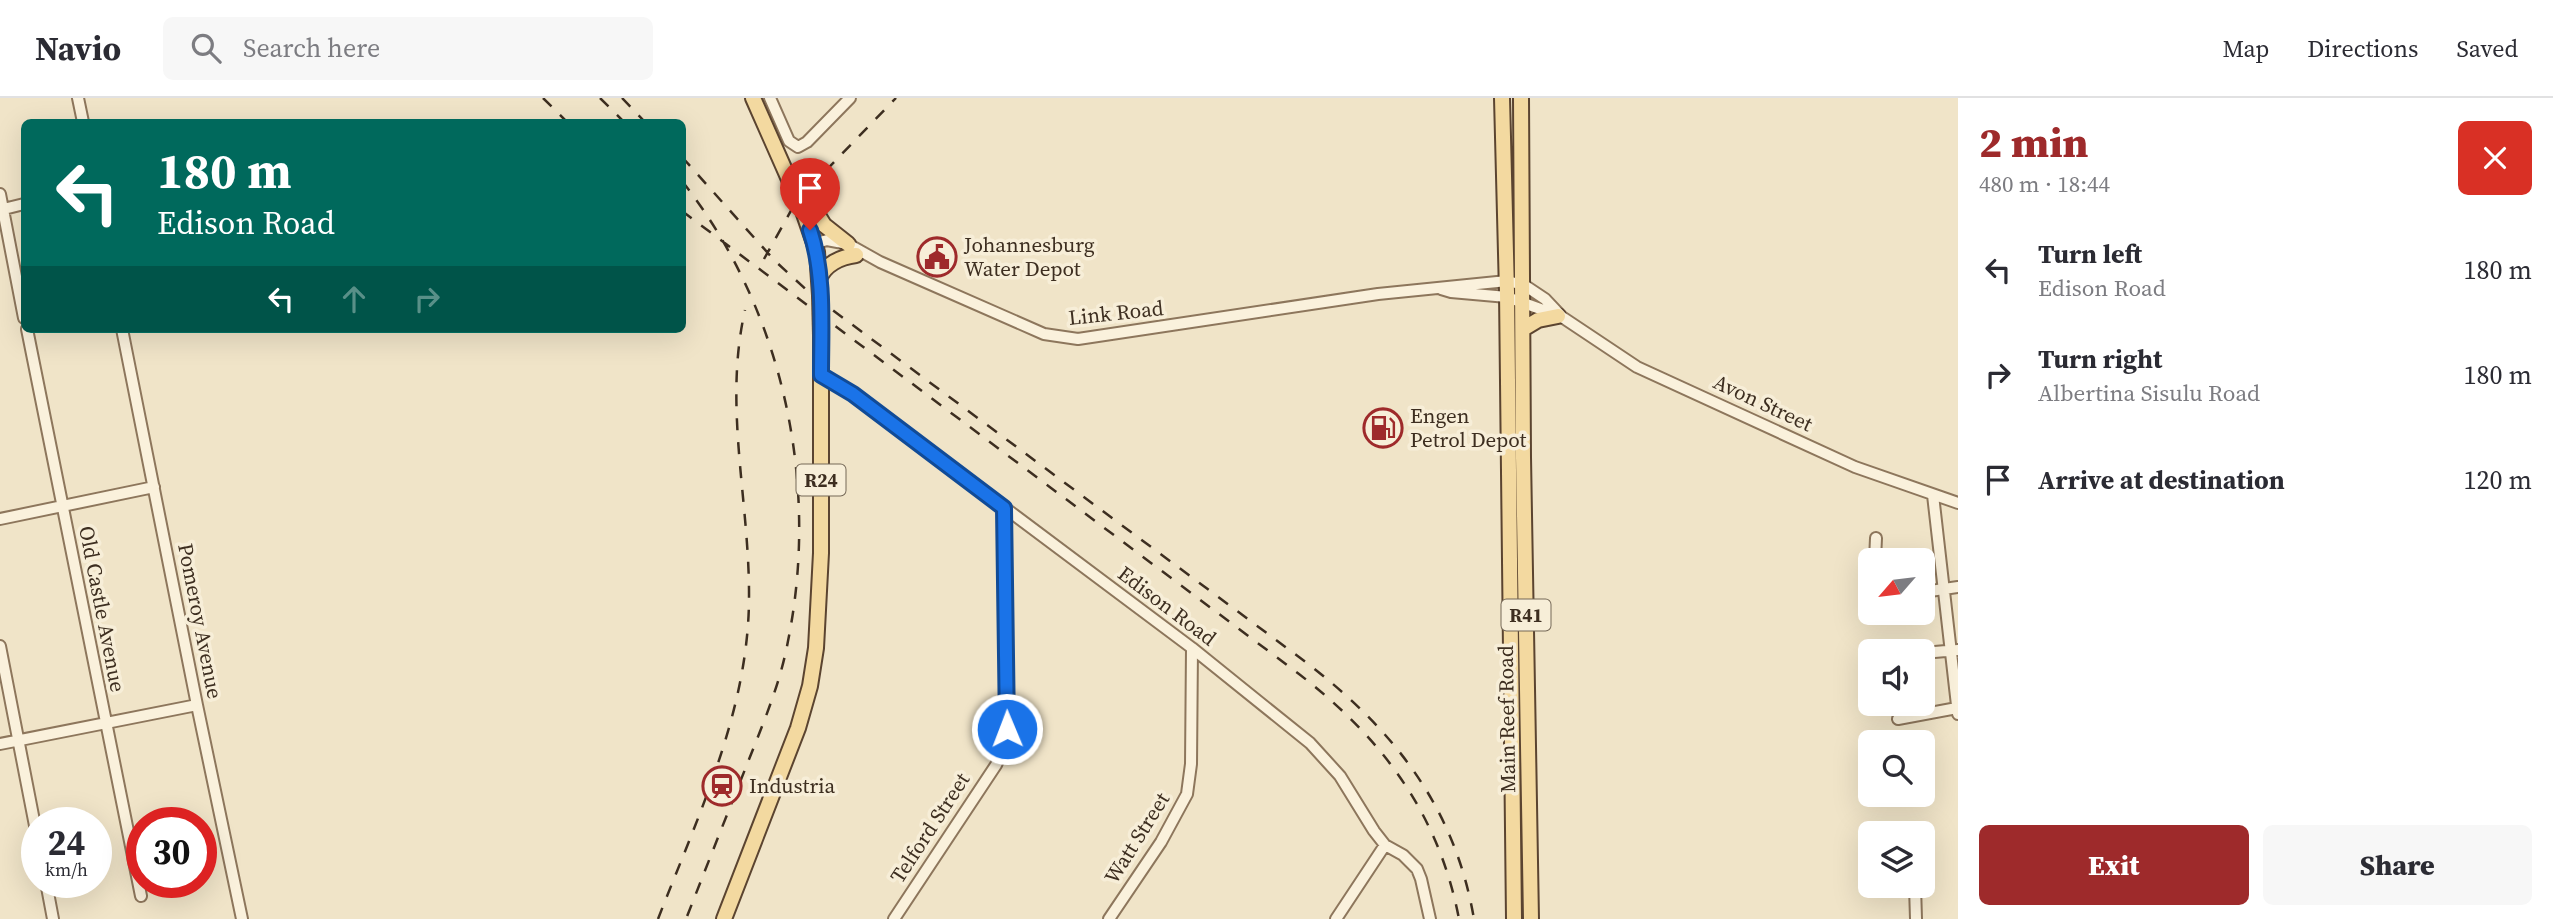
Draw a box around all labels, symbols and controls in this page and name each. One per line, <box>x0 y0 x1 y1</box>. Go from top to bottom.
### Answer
search box <box>163 17 653 80</box>
text: Navio <box>35 26 121 71</box>
icon: search <box>187 29 225 67</box>
text: Search here <box>243 30 380 66</box>
text: Map <box>2222 32 2269 65</box>
text: Directions <box>2307 32 2418 65</box>
text: Saved <box>2456 32 2518 65</box>
text: 2 min <box>1979 113 2089 171</box>
button: close <box>2458 121 2532 195</box>
text: 180 m <box>157 137 292 204</box>
icon: left <box>42 147 133 238</box>
pin <box>780 158 840 230</box>
text: 480 m · 18:44 <box>1979 168 2110 200</box>
icon: arrive <box>791 169 829 207</box>
text: Edison Road <box>157 201 335 245</box>
place label: Johannesburg Water Depot <box>963 230 1095 283</box>
public building icon: Johannesburg Water Depot <box>916 236 958 278</box>
text: Turn left <box>2038 236 2142 272</box>
icon: left <box>1979 251 2017 289</box>
text: 180 m <box>2464 252 2532 288</box>
text: Edison Road <box>2038 272 2166 304</box>
icon: left <box>262 280 300 318</box>
icon: ahead <box>335 280 373 318</box>
icon: right <box>408 280 446 318</box>
street label: Link Road <box>1067 293 1165 332</box>
text: Turn right <box>2038 341 2162 377</box>
icon: right <box>1979 356 2017 394</box>
text: 180 m <box>2464 357 2532 393</box>
street label: Avon Street <box>1709 367 1818 438</box>
text: Albertina Sisulu Road <box>2038 377 2260 409</box>
place label: Engen Petrol Depot <box>1410 401 1527 454</box>
fuel station icon: Engen Petrol Depot <box>1362 407 1404 449</box>
icon: arrive <box>1979 461 2017 499</box>
text: Arrive at destination <box>2038 462 2285 498</box>
text: 120 m <box>2464 462 2532 498</box>
road number: R24 <box>796 464 846 496</box>
street label: Old Castle Avenue <box>72 523 133 694</box>
street label: Pomeroy Avenue <box>171 541 230 701</box>
north arrow <box>1858 548 1936 625</box>
map controls <box>1858 548 1935 898</box>
street label: Edison Road <box>1112 559 1223 652</box>
road number: R41 <box>1502 600 1550 630</box>
button: sound <box>1858 639 1935 716</box>
street label: Main Reef Road <box>1491 645 1522 793</box>
position arrow <box>970 692 1044 766</box>
button: search <box>1858 730 1935 807</box>
station icon: Industria <box>701 765 743 807</box>
street label: Telford Street <box>883 767 976 889</box>
place label: Industria <box>749 771 836 800</box>
street label: Watt Street <box>1097 786 1176 889</box>
speed limit sign: 30 <box>126 807 217 898</box>
text: 24 <box>48 819 85 867</box>
button: layers <box>1858 821 1935 898</box>
button: Exit <box>1979 825 2249 905</box>
button: Share <box>2263 825 2532 905</box>
text: km/h <box>45 857 88 882</box>

